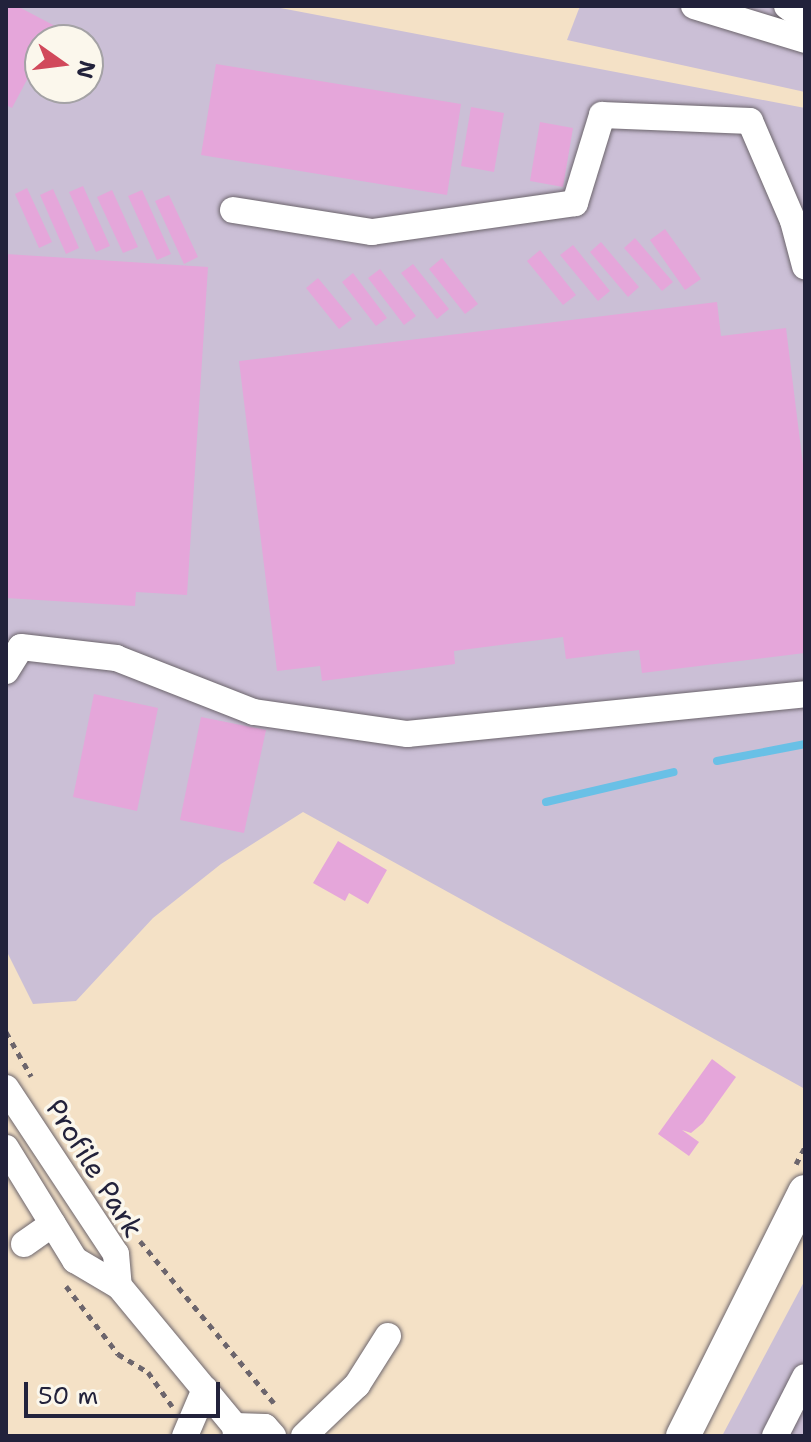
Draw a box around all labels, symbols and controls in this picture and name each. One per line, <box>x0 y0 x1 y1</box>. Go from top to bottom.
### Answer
north arrow <box>24 24 104 104</box>
text: N <box>70 57 102 81</box>
street label: Profile Park <box>39 1093 151 1243</box>
scale bar <box>28 1366 224 1416</box>
text: 50 m <box>38 1380 98 1412</box>

